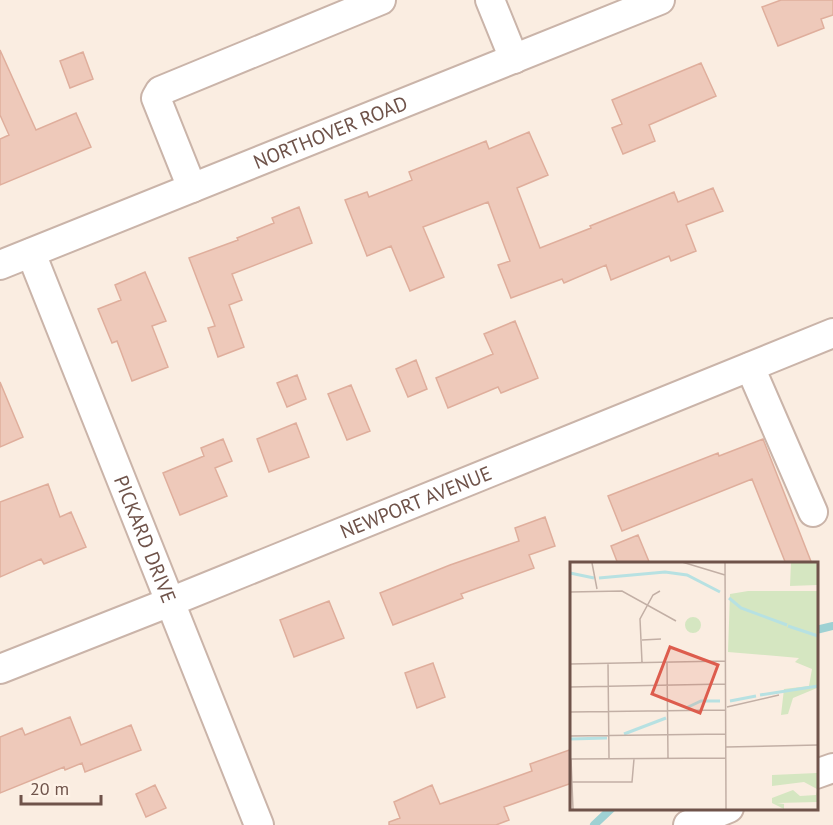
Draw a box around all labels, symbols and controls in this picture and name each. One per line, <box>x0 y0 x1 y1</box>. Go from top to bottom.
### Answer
street label: NORTHOVER ROAD <box>249 90 411 175</box>
street label: NEWPORT AVENUE <box>336 460 495 545</box>
street label: PICKARD DRIVE <box>108 472 182 607</box>
inset map <box>570 562 818 810</box>
scale bar <box>21 768 100 806</box>
text: 20 m <box>30 777 69 800</box>

